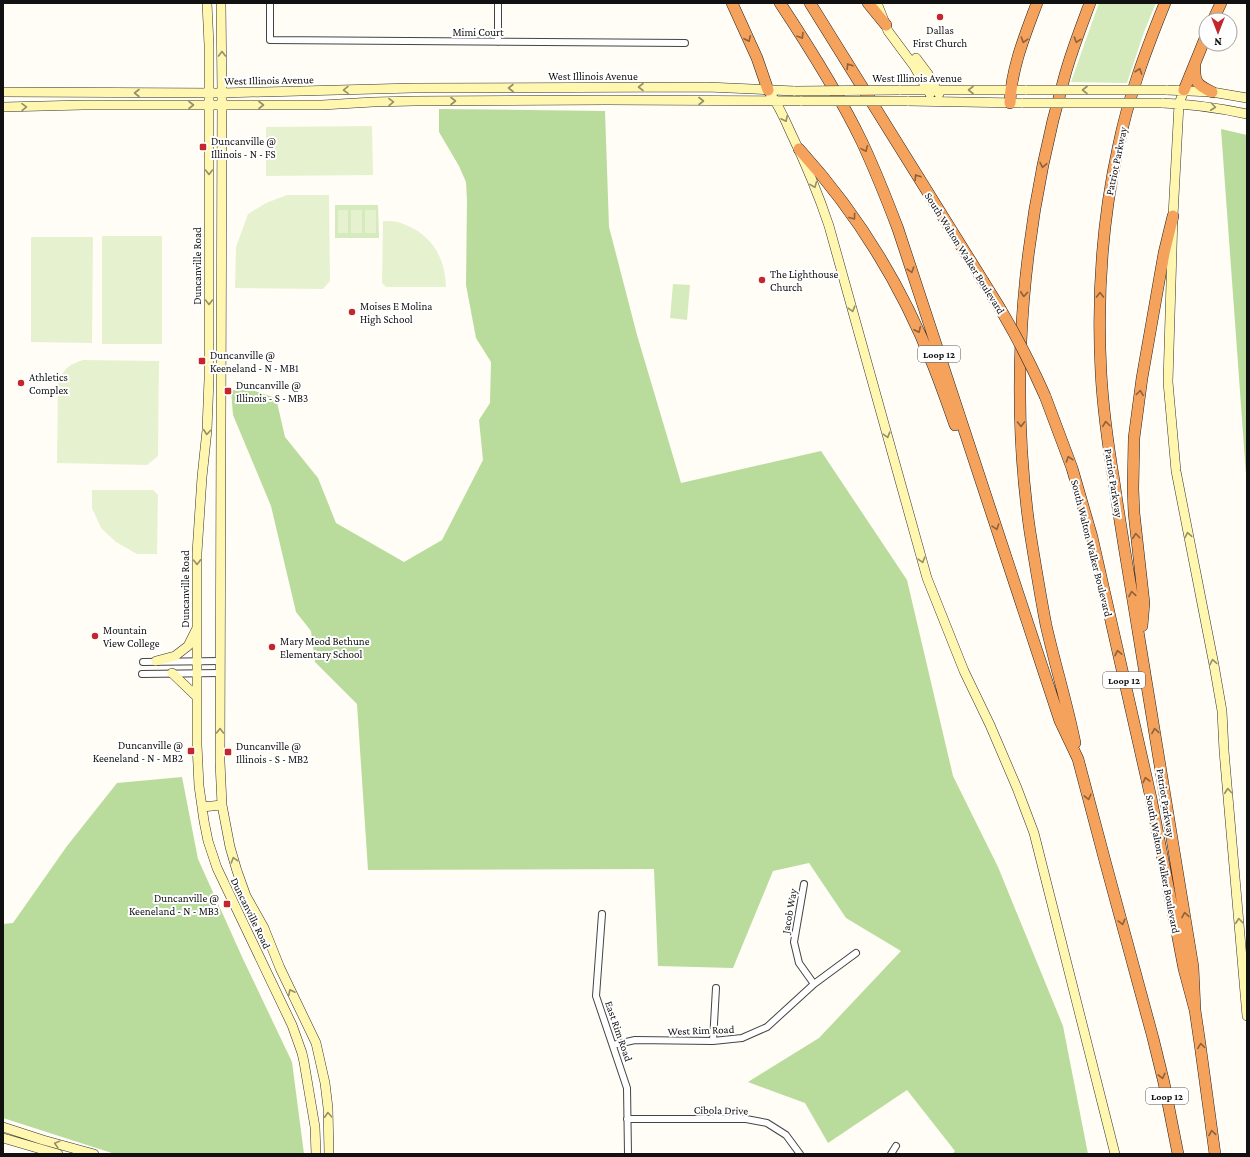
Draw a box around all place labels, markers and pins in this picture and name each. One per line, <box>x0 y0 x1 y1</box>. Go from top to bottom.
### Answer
marker: Dallas First Church <box>935 12 945 22</box>
place label: Dallas First Church <box>913 24 967 49</box>
place label: Duncanville @ Illinois - N - FS <box>211 135 276 160</box>
marker: Duncanville @ Illinois - N - FS <box>198 142 208 152</box>
place label: The Lighthouse Church <box>770 268 839 293</box>
marker: The Lighthouse Church <box>757 275 767 285</box>
place label: Moises E Molina High School <box>360 300 432 326</box>
marker: Moises E Molina High School <box>347 307 357 317</box>
place label: Duncanville @ Keeneland - N - MB1 <box>210 349 299 374</box>
marker: Duncanville @ Keeneland - N - MB1 <box>197 356 207 366</box>
place label: Athletics Complex <box>29 371 68 397</box>
marker: Athletics Complex <box>16 378 26 388</box>
place label: Duncanville @ Illinois - S - MB3 <box>236 379 308 404</box>
marker: Duncanville @ Illinois - S - MB3 <box>223 386 233 396</box>
place label: Mountain View College <box>103 624 160 650</box>
marker: Mountain View College <box>90 631 100 641</box>
place label: Mary Meod Bethune Elementary School <box>280 635 370 661</box>
marker: Mary Meod Bethune Elementary School <box>267 642 277 652</box>
place label: Duncanville @ Keeneland - N - MB2 <box>93 739 183 764</box>
place label: Duncanville @ Illinois - S - MB2 <box>236 740 308 765</box>
marker: Duncanville @ Keeneland - N - MB2 <box>186 746 196 756</box>
marker: Duncanville @ Illinois - S - MB2 <box>223 747 233 757</box>
place label: Duncanville @ Keeneland - N - MB3 <box>129 892 219 917</box>
marker: Duncanville @ Keeneland - N - MB3 <box>222 899 232 909</box>

